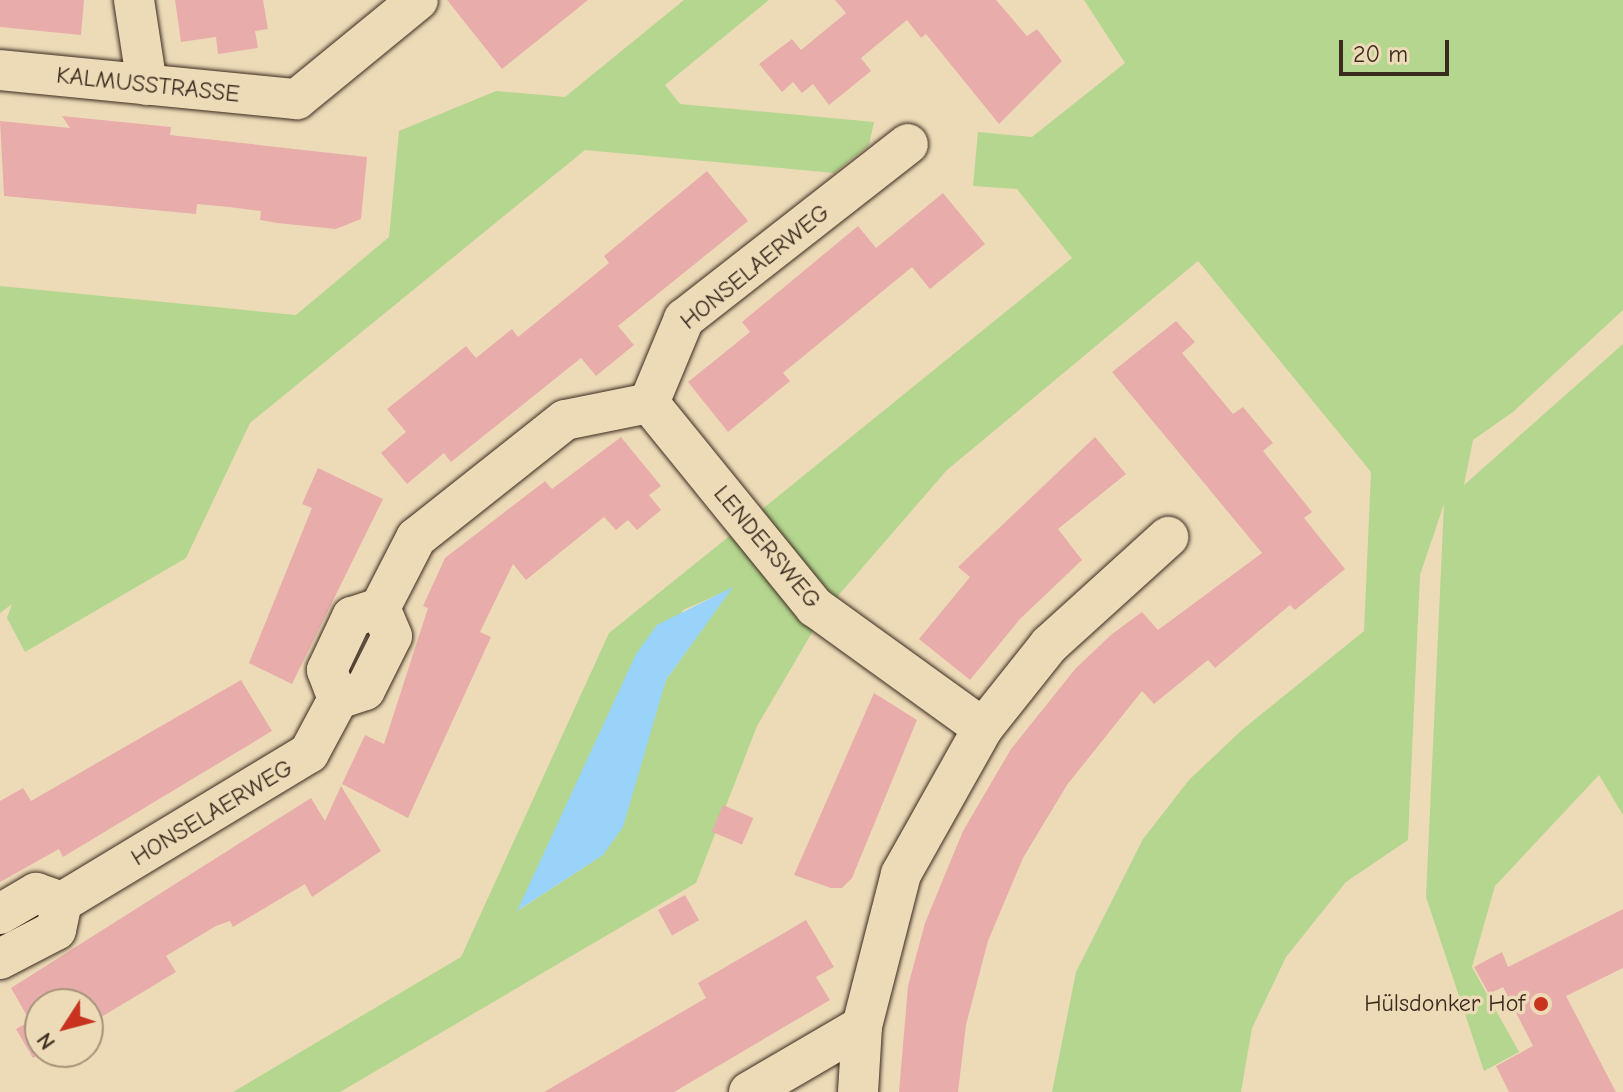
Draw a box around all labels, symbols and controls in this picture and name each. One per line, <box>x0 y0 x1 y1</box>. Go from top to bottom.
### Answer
scale bar <box>1343 24 1453 74</box>
text: 20 m <box>1353 40 1408 68</box>
street label: KALMUSSTRASSE <box>55 61 241 109</box>
street label: HONSELAERWEG <box>675 198 835 336</box>
street label: LENDERSWEG <box>707 480 827 614</box>
street label: HONSELAERWEG <box>126 753 298 873</box>
north arrow <box>24 988 104 1068</box>
place label: Hülsdonker Hof <box>1364 990 1525 1018</box>
marker: Hülsdonker Hof <box>1532 995 1550 1013</box>
text: N <box>31 1027 61 1054</box>

